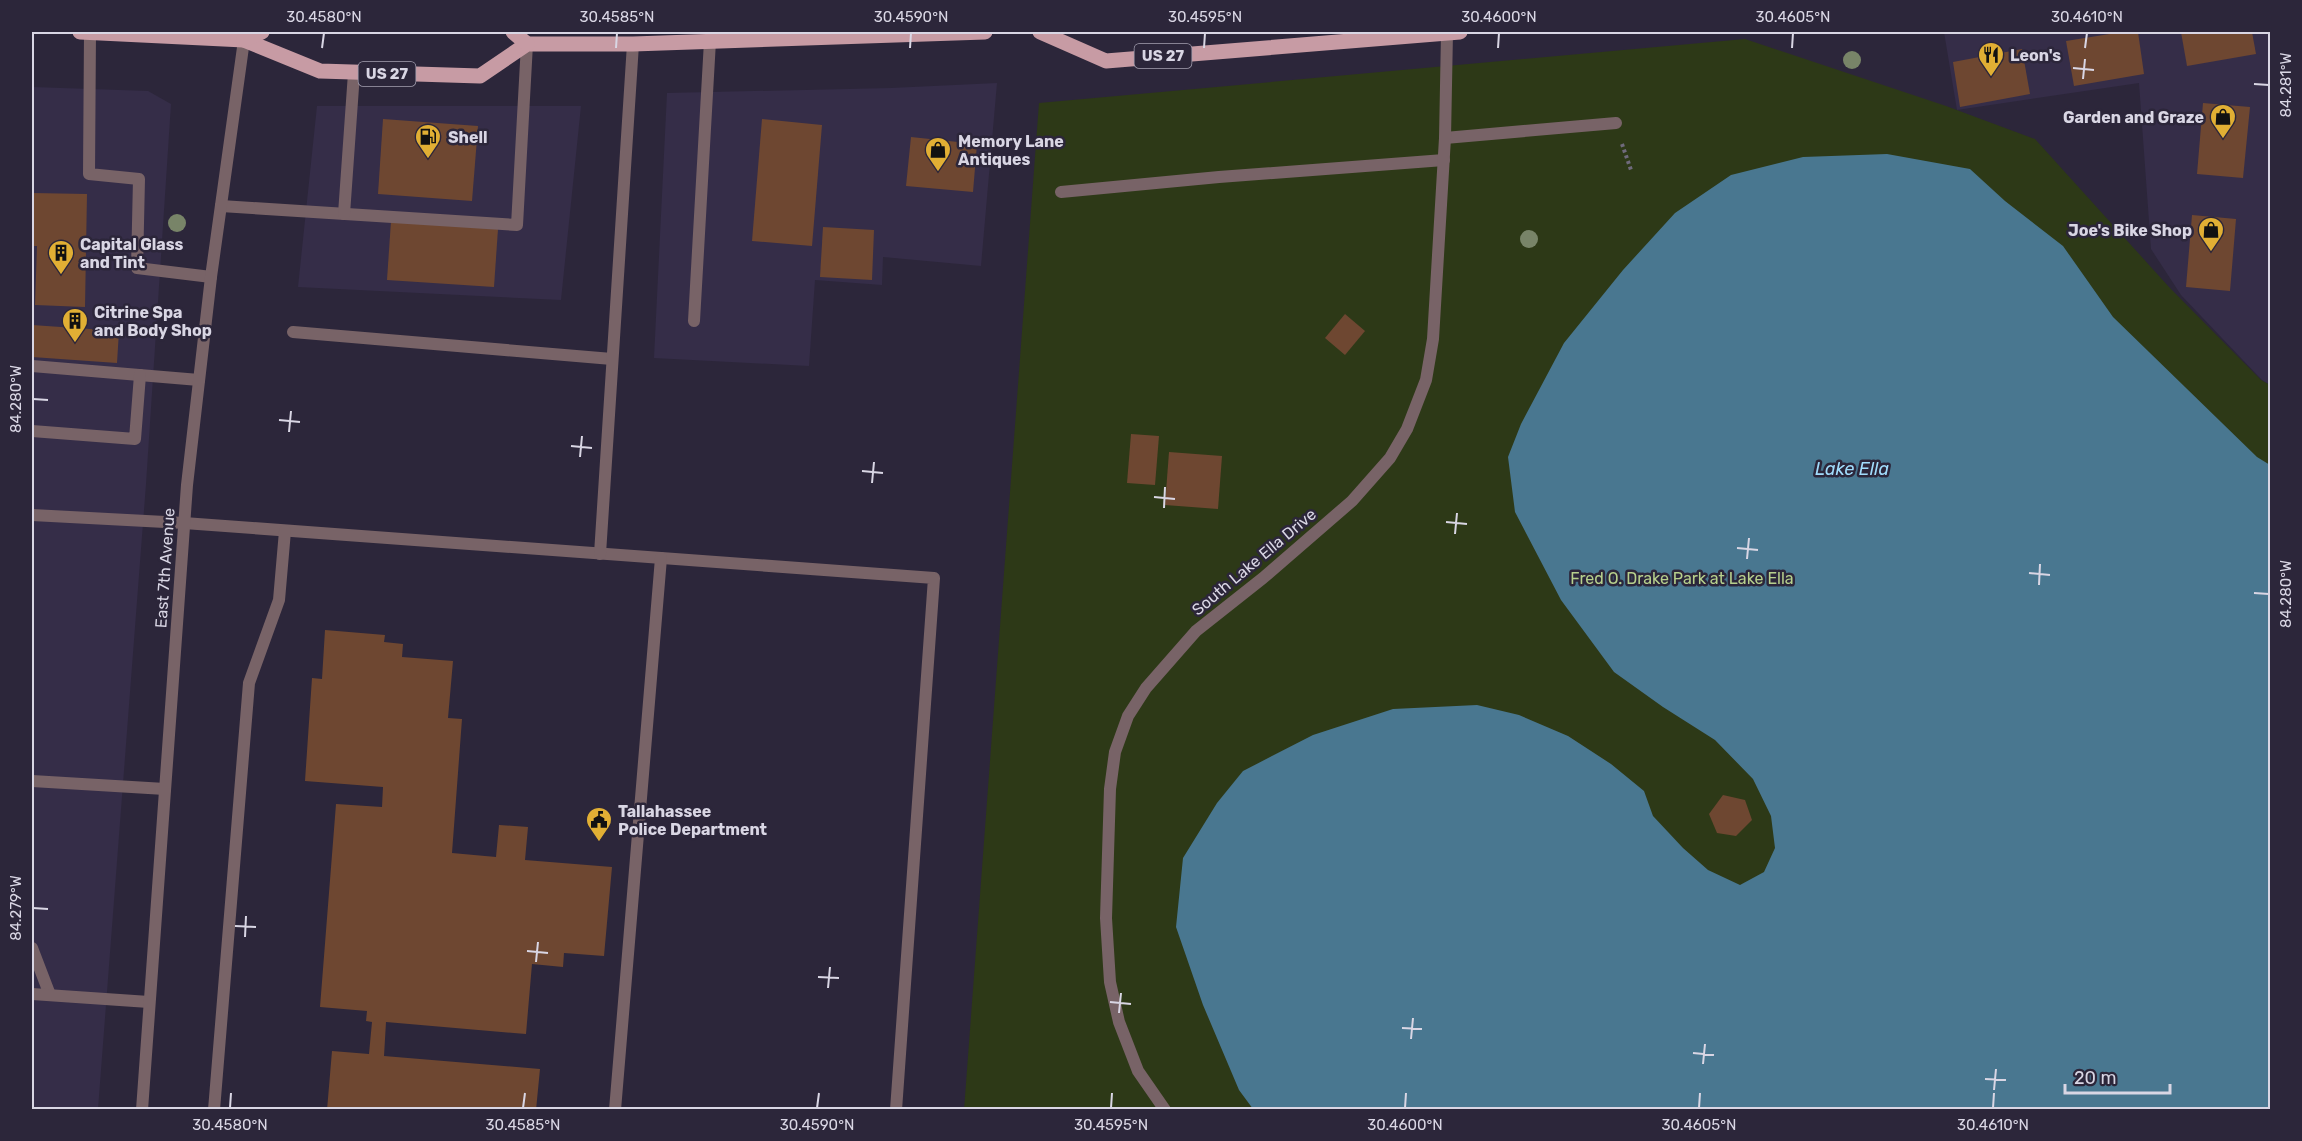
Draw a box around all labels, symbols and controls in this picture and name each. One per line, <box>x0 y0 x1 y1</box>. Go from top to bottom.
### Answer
text: 30.4580°N <box>286 8 362 26</box>
text: 30.4585°N <box>580 8 654 26</box>
text: 30.4590°N <box>874 8 948 26</box>
text: 30.4595°N <box>1168 8 1242 26</box>
text: 30.4600°N <box>1461 8 1537 26</box>
text: 30.4605°N <box>1756 8 1830 26</box>
text: 30.4610°N <box>2051 8 2123 26</box>
restaurant icon: Leon's <box>1976 40 2006 78</box>
road number: US 27 <box>1134 44 1192 68</box>
place label: Leon's <box>2010 46 2061 65</box>
text: 84.281°W <box>2277 52 2295 118</box>
road number: US 27 <box>358 62 416 86</box>
shop icon: Garden and Graze <box>2208 102 2238 140</box>
place label: Garden and Graze <box>2063 108 2204 127</box>
fuel station icon: Shell <box>413 122 443 160</box>
place label: Shell <box>448 128 488 147</box>
place label: Memory Lane Antiques <box>958 132 1064 169</box>
shop icon: Memory Lane Antiques <box>923 135 953 173</box>
shop icon: Joe's Bike Shop <box>2196 215 2226 253</box>
place label: Joe's Bike Shop <box>2068 221 2192 240</box>
place label: Capital Glass and Tint <box>80 235 184 272</box>
building icon: Capital Glass and Tint <box>46 238 76 276</box>
place label: Citrine Spa and Body Shop <box>94 303 212 340</box>
building icon: Citrine Spa and Body Shop <box>60 306 90 344</box>
text: 84.280°W <box>7 365 25 433</box>
water label: Lake Ella <box>1815 458 1890 480</box>
street label: South Lake Ella Drive <box>1188 505 1320 619</box>
street label: East 7th Avenue <box>151 507 179 629</box>
text: 84.280°W <box>2277 560 2295 628</box>
park label: Fred O. Drake Park at Lake Ella <box>1570 569 1794 588</box>
place label: Tallahassee Police Department <box>618 802 768 839</box>
public building icon: Tallahassee Police Department <box>584 805 614 843</box>
text: 84.279°W <box>7 875 25 941</box>
scale bar <box>2065 1057 2170 1095</box>
text: 20 m <box>2074 1067 2116 1089</box>
text: 30.4580°N <box>192 1116 268 1134</box>
text: 30.4585°N <box>486 1116 560 1134</box>
text: 30.4590°N <box>780 1116 854 1134</box>
text: 30.4595°N <box>1074 1116 1148 1134</box>
text: 30.4600°N <box>1367 1116 1443 1134</box>
text: 30.4605°N <box>1662 1116 1736 1134</box>
text: 30.4610°N <box>1957 1116 2029 1134</box>

